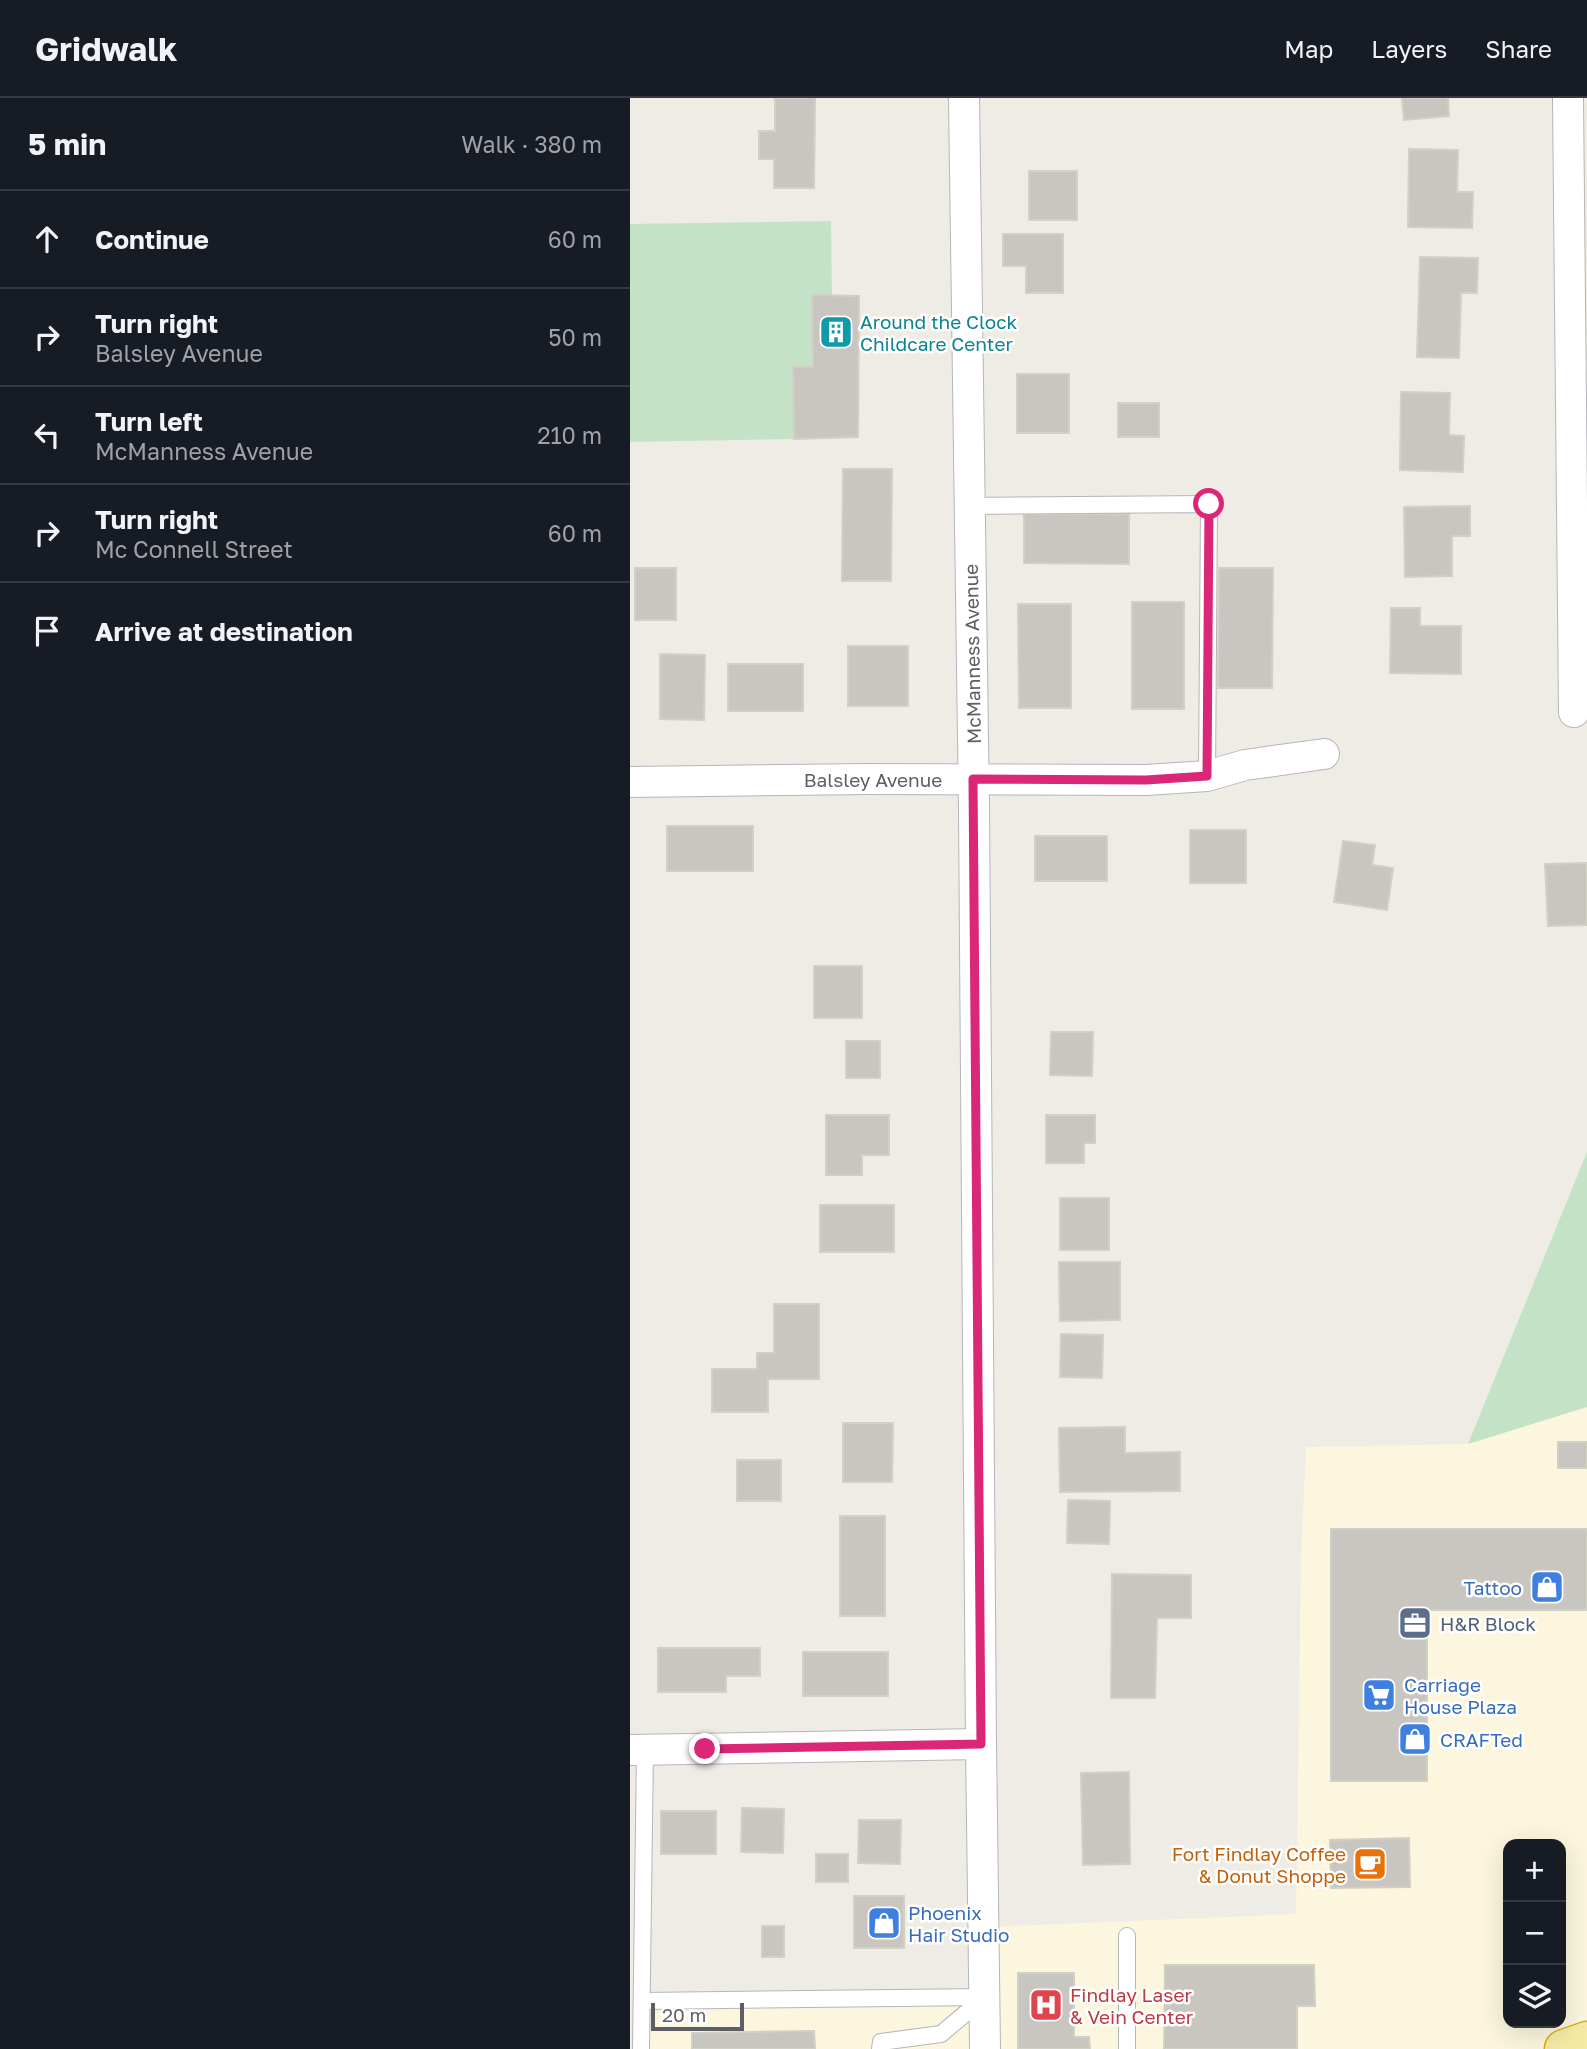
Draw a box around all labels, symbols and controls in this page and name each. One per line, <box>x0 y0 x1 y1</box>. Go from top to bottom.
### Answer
text: Gridwalk <box>35 29 177 68</box>
text: Map <box>1284 34 1333 63</box>
text: Layers <box>1371 34 1447 63</box>
text: Share <box>1485 34 1552 63</box>
text: 5 min <box>28 126 106 162</box>
text: Walk · 380 m <box>461 130 602 158</box>
icon: ahead <box>28 220 66 258</box>
text: Continue <box>95 224 209 255</box>
text: 60 m <box>548 225 602 253</box>
text: Turn right <box>95 308 218 339</box>
place label: Around the Clock Childcare Center <box>860 310 1018 355</box>
building icon: Around the Clock Childcare Center <box>817 313 855 351</box>
icon: right <box>28 318 66 356</box>
text: 50 m <box>548 323 602 351</box>
text: Balsley Avenue <box>95 339 263 367</box>
text: Turn left <box>95 406 203 437</box>
icon: left <box>28 416 66 454</box>
text: 210 m <box>537 421 602 449</box>
text: McManness Avenue <box>95 437 313 465</box>
route start <box>1193 488 1224 519</box>
text: Turn right <box>95 504 218 535</box>
icon: right <box>28 514 66 552</box>
text: 60 m <box>548 519 602 547</box>
text: Mc Connell Street <box>95 535 293 563</box>
street label: McManness Avenue <box>959 564 985 744</box>
icon: arrive <box>28 612 66 650</box>
text: Arrive at destination <box>95 616 353 647</box>
street label: Balsley Avenue <box>804 768 942 791</box>
shop icon: Tattoo <box>1528 1568 1566 1606</box>
place label: Tattoo <box>1464 1576 1522 1599</box>
office icon: H&R Block <box>1396 1604 1434 1642</box>
place label: H&R Block <box>1440 1612 1536 1635</box>
place label: Carriage House Plaza <box>1404 1673 1517 1718</box>
supermarket icon: Carriage House Plaza <box>1360 1676 1398 1714</box>
shop icon: CRAFTed <box>1396 1720 1434 1758</box>
place label: CRAFTed <box>1440 1728 1523 1751</box>
route end <box>689 1733 720 1764</box>
map controls <box>1503 1839 1566 2028</box>
button: + <box>1503 1839 1566 1902</box>
place label: Fort Findlay Coffee & Donut Shoppe <box>1172 1842 1346 1887</box>
cafe icon: Fort Findlay Coffee & Donut Shoppe <box>1351 1845 1389 1883</box>
place label: Phoenix Hair Studio <box>908 1901 1009 1946</box>
button: − <box>1503 1902 1566 1965</box>
shop icon: Phoenix Hair Studio <box>865 1904 903 1942</box>
button: layers <box>1503 1965 1566 2028</box>
place label: Findlay Laser & Vein Center <box>1070 1983 1194 2028</box>
hospital icon: Findlay Laser & Vein Center <box>1027 1986 1065 2024</box>
scale bar <box>651 2000 744 2032</box>
text: 20 m <box>662 2003 706 2026</box>

